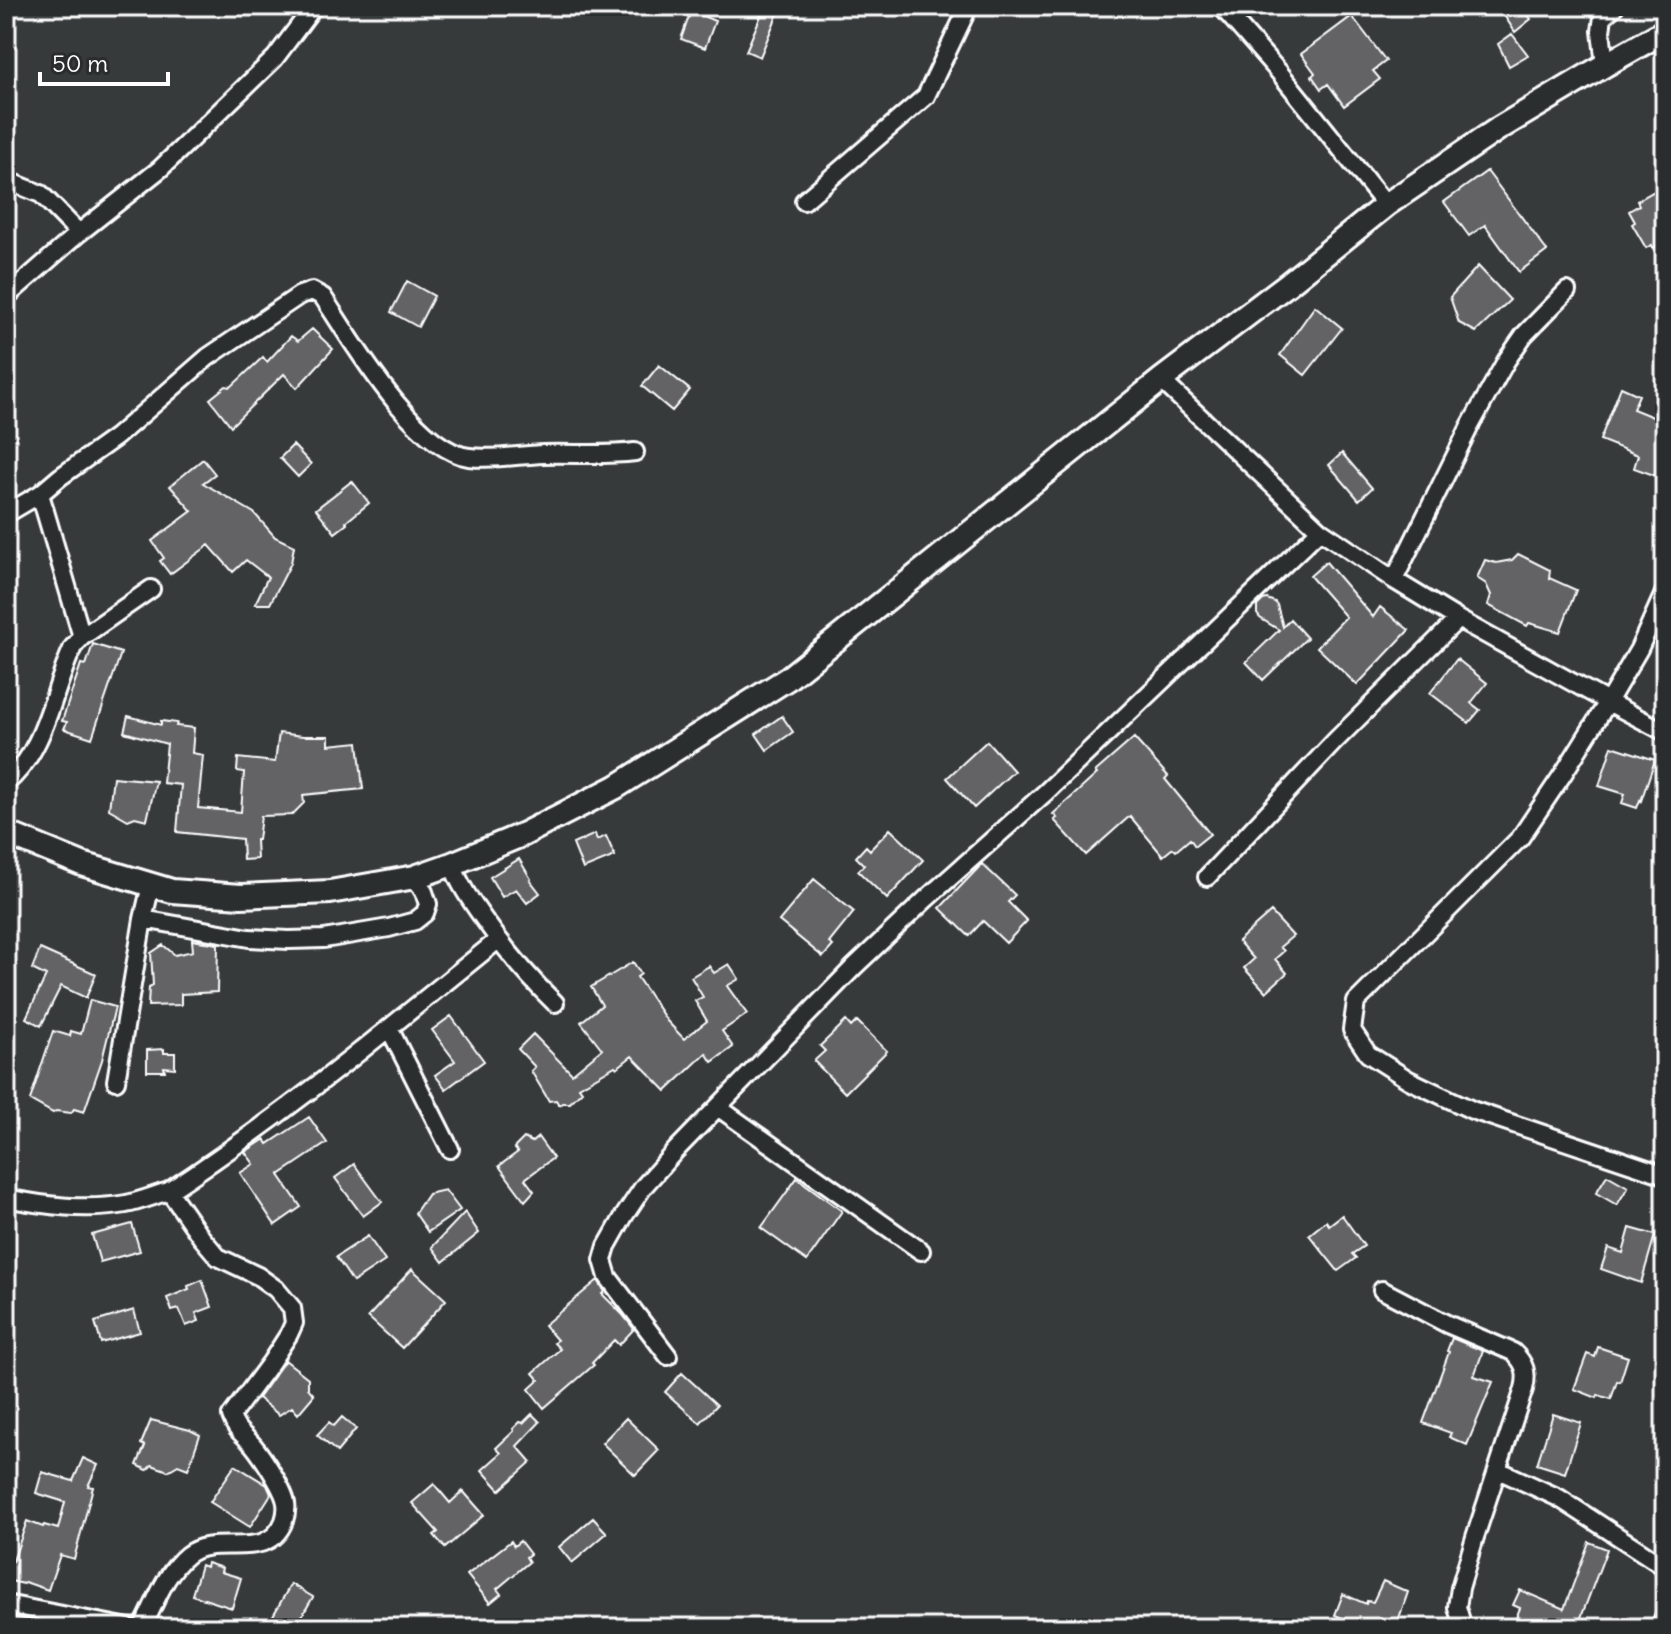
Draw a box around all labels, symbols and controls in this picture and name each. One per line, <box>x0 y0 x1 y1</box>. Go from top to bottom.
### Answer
scale bar <box>40 36 168 86</box>
text: 50 m <box>52 48 108 78</box>

